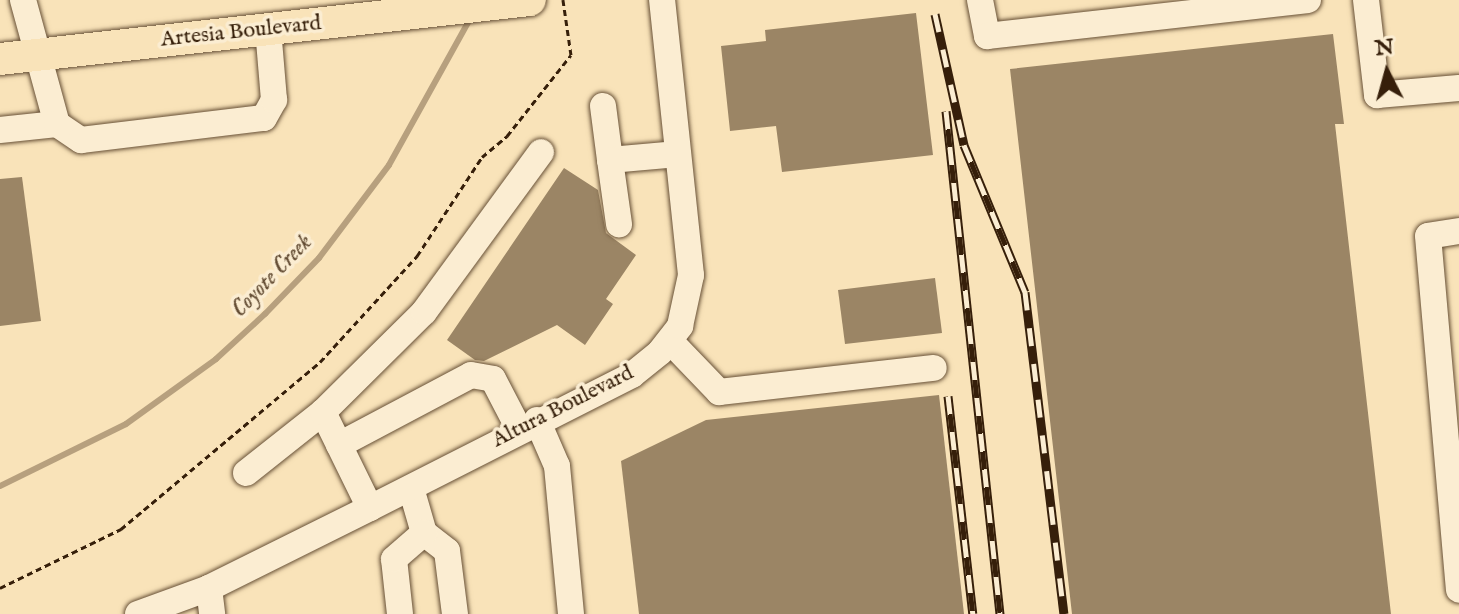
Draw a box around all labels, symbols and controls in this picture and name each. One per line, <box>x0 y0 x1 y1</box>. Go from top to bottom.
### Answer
street label: Artesia Boulevard <box>159 10 323 54</box>
north arrow <box>1347 32 1427 112</box>
text: N <box>1374 33 1395 63</box>
water label: Coyote Creek <box>225 228 319 324</box>
street label: Altura Boulevard <box>488 360 638 454</box>

